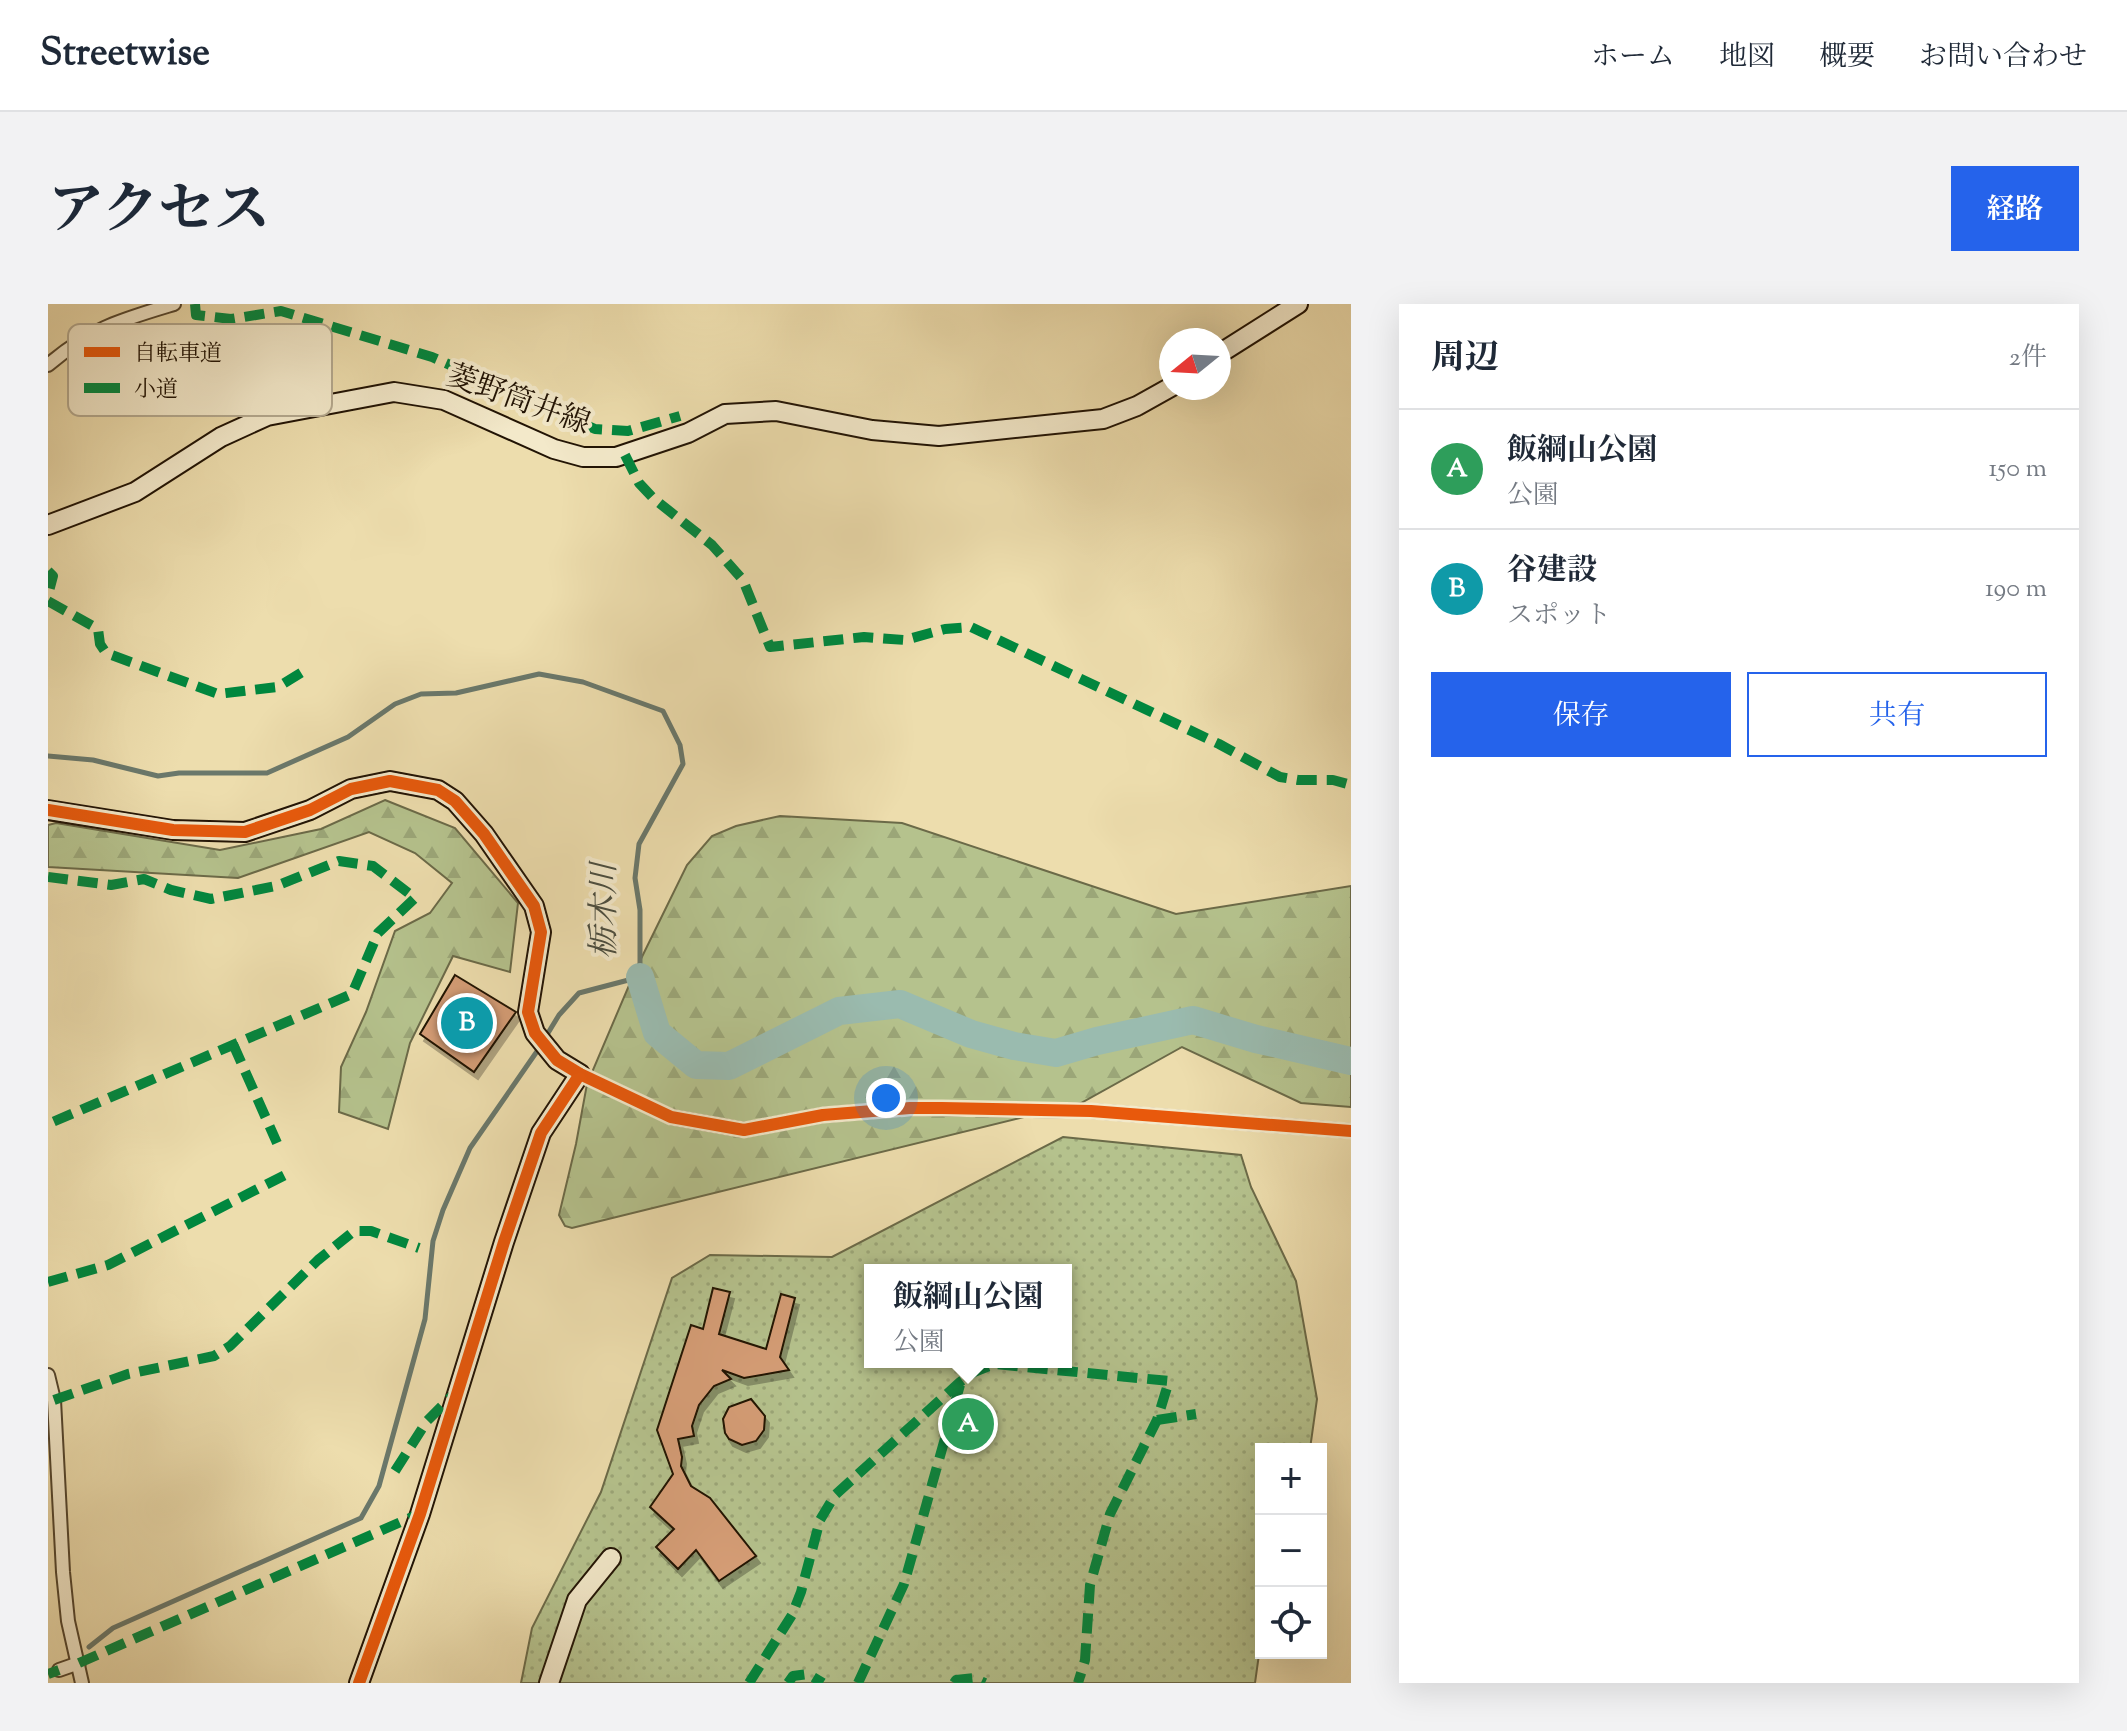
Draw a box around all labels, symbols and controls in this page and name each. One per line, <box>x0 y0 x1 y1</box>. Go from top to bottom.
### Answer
text: Streetwise <box>40 28 210 82</box>
text: ホーム <box>1591 38 1675 78</box>
text: 地図 <box>1719 38 1775 78</box>
text: 概要 <box>1819 38 1875 78</box>
text: お問い合わせ <box>1919 38 2087 78</box>
button: 経路 <box>1951 166 2079 251</box>
text: アクセス <box>48 173 270 254</box>
legend <box>68 324 332 416</box>
north arrow <box>1159 328 1231 400</box>
text: 周辺 <box>1431 335 1499 384</box>
text: 自転車道 <box>134 339 222 371</box>
text: 2件 <box>2009 340 2047 377</box>
street label: 菱野筒井線 <box>440 355 596 447</box>
text: 小道 <box>134 375 178 407</box>
text: 飯綱山公園 <box>1507 430 1657 473</box>
text: A <box>1446 451 1468 488</box>
text: 150 m <box>1988 451 2047 488</box>
text: 公園 <box>1507 478 1559 515</box>
text: 谷建設 <box>1507 550 1597 593</box>
text: B <box>1449 571 1465 608</box>
text: 190 m <box>1985 571 2047 608</box>
text: スポット <box>1507 598 1611 635</box>
button: 保存 <box>1431 672 1731 757</box>
button: 共有 <box>1747 672 2047 757</box>
water label: 栃木川 <box>583 860 629 959</box>
pin: B <box>441 993 493 1053</box>
your location <box>866 1078 906 1118</box>
popup <box>864 1264 1072 1368</box>
text: 飯綱山公園 <box>893 1277 1043 1320</box>
text: 公園 <box>893 1325 945 1362</box>
pin: A <box>942 1394 994 1454</box>
map controls <box>1255 1443 1327 1659</box>
button: + <box>1255 1443 1327 1515</box>
button: − <box>1255 1515 1327 1587</box>
button: locate <box>1255 1587 1327 1659</box>

